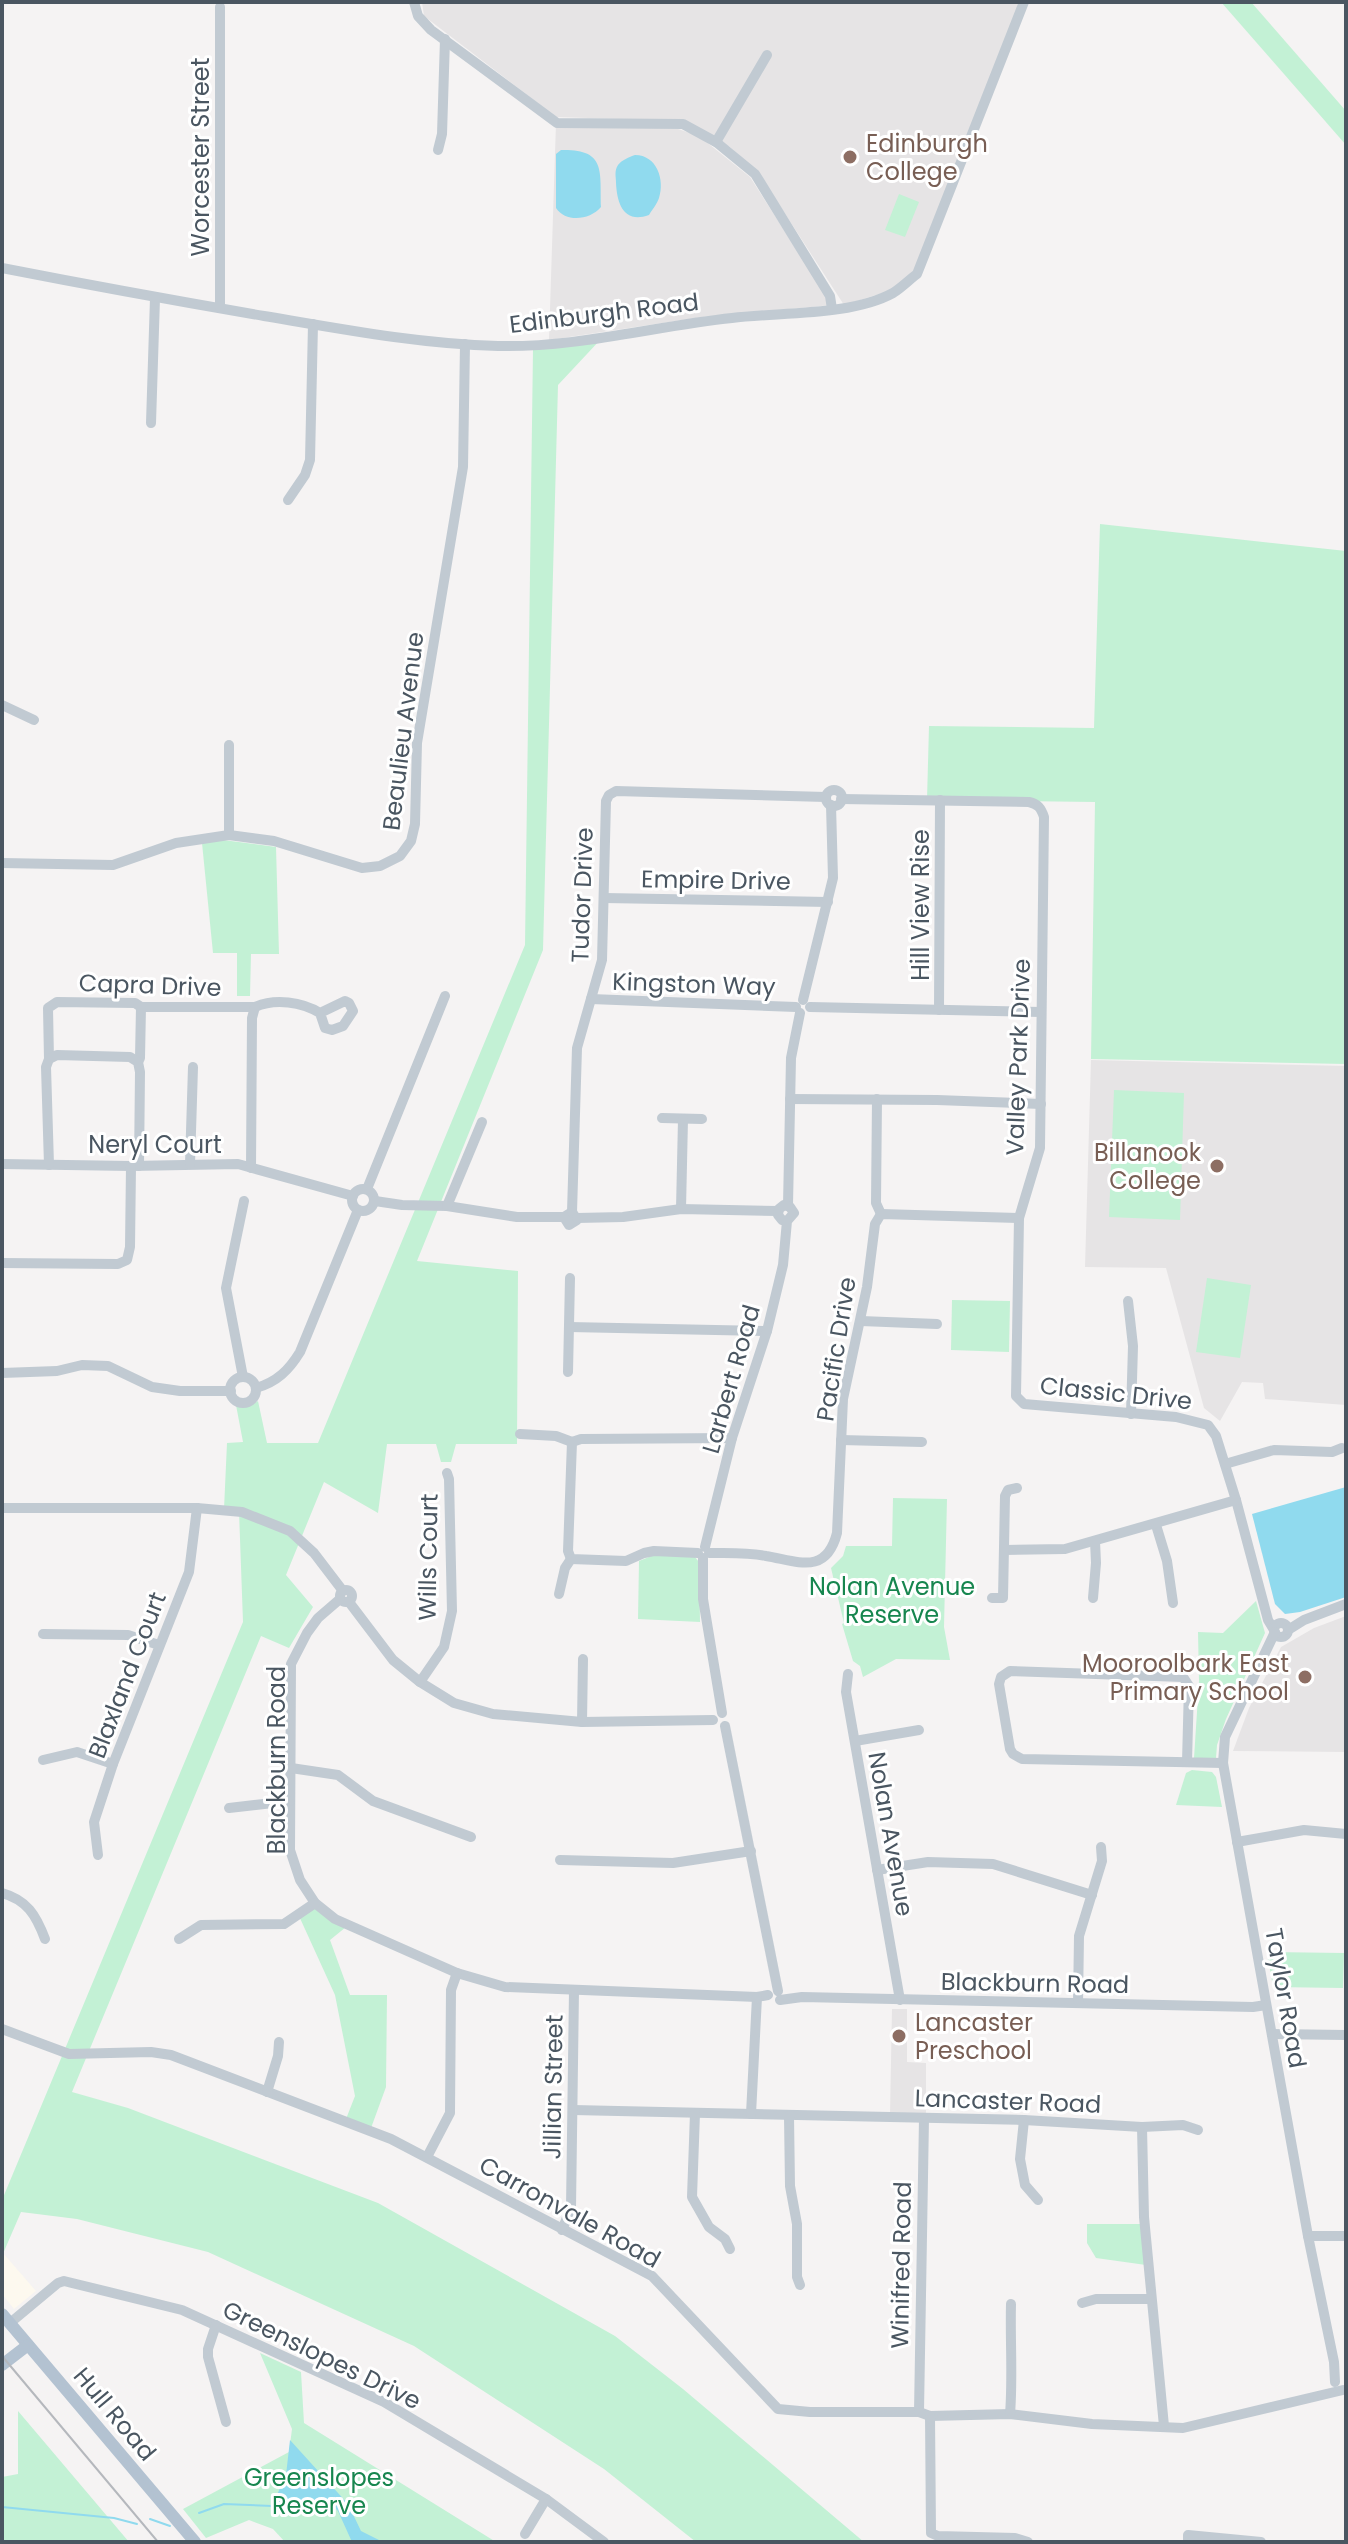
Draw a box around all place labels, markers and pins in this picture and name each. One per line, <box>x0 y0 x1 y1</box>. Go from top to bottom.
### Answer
place label: Edinburgh College <box>866 127 988 188</box>
marker: Edinburgh College <box>841 148 859 166</box>
place label: Billanook College <box>1094 1136 1202 1197</box>
marker: Billanook College <box>1208 1157 1226 1175</box>
place label: Mooroolbark East Primary School <box>1082 1647 1289 1708</box>
marker: Mooroolbark East Primary School <box>1296 1668 1314 1686</box>
place label: Lancaster Preschool <box>915 2006 1033 2067</box>
marker: Lancaster Preschool <box>890 2027 908 2045</box>

